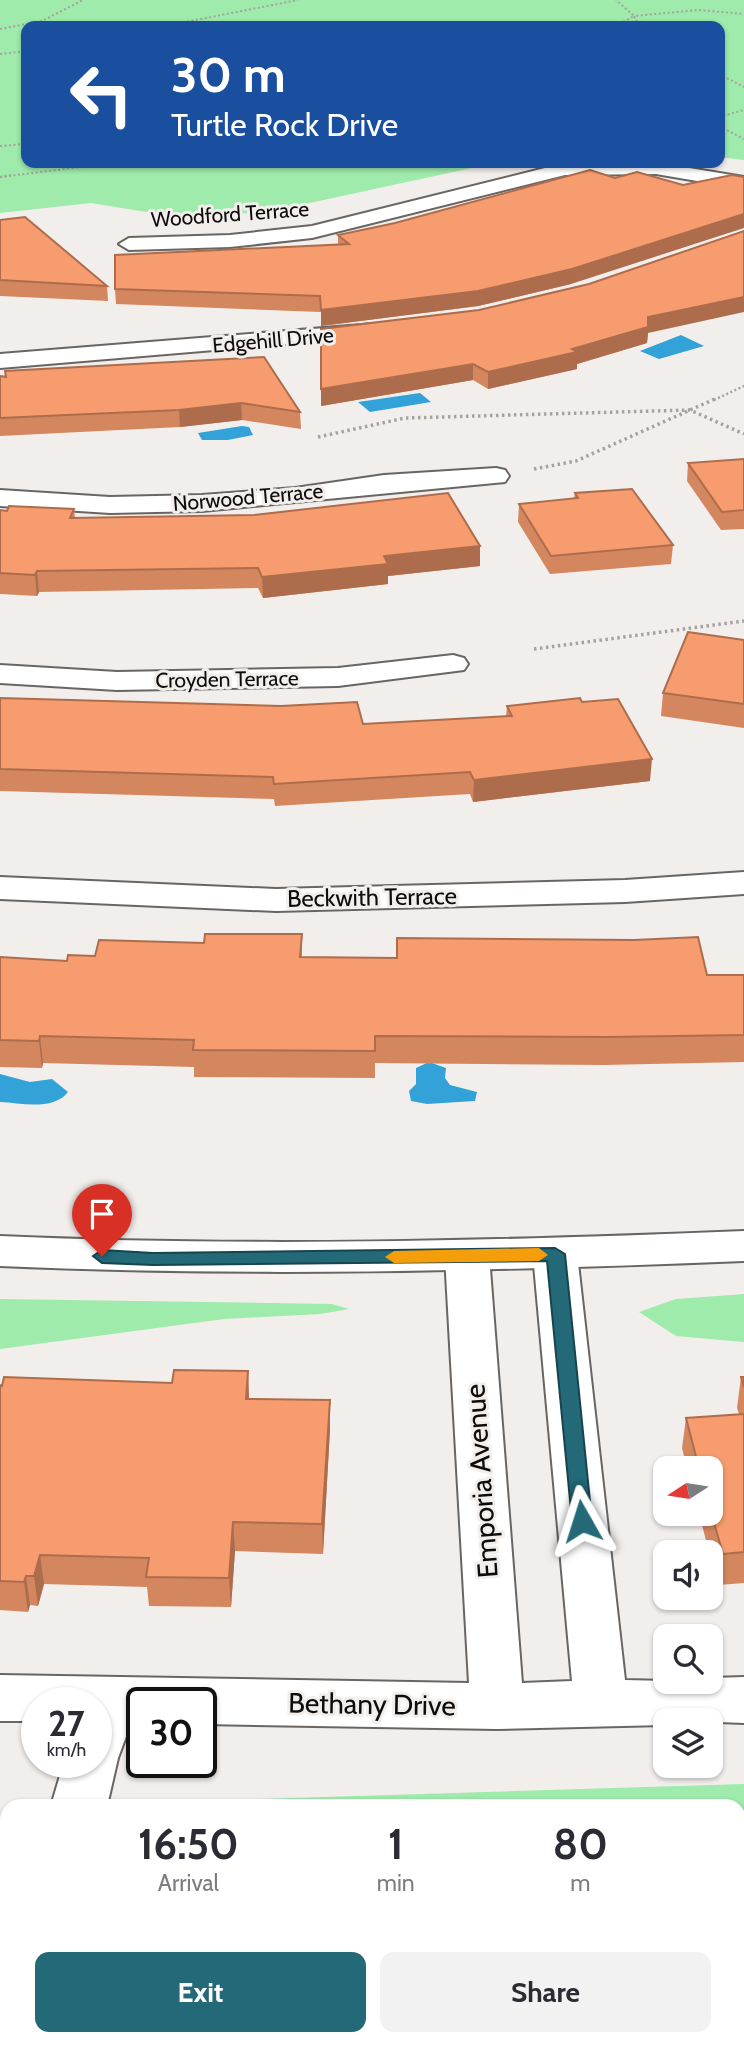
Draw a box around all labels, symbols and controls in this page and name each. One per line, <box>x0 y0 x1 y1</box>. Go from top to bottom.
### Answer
text: 30 m <box>171 45 286 104</box>
icon: left <box>56 49 147 140</box>
text: Turtle Rock Drive <box>171 105 398 144</box>
street label: Woodford Terrace <box>150 196 310 232</box>
street label: Edgehill Drive <box>211 322 335 358</box>
street label: Norwood Terrace <box>172 478 325 516</box>
street label: Croyden Terrace <box>155 665 299 693</box>
street label: Beckwith Terrace <box>287 881 457 913</box>
pin <box>72 1184 132 1256</box>
icon: arrive <box>83 1195 121 1233</box>
street label: Emporia Avenue <box>457 1383 505 1579</box>
north arrow <box>653 1456 723 1526</box>
map controls <box>653 1456 723 1778</box>
position arrow <box>545 1484 619 1558</box>
button: sound <box>653 1540 723 1610</box>
button: search <box>653 1624 723 1694</box>
street label: Bethany Drive <box>288 1686 456 1722</box>
speed limit sign: 30 <box>126 1687 217 1778</box>
text: 27 <box>48 1702 85 1745</box>
button: layers <box>653 1708 723 1778</box>
text: km/h <box>47 1739 86 1761</box>
text: 16:50 <box>138 1818 239 1870</box>
text: 1 <box>388 1818 404 1870</box>
text: 80 <box>553 1818 608 1870</box>
text: Arrival <box>158 1869 219 1897</box>
text: min <box>377 1869 415 1897</box>
text: m <box>570 1869 590 1897</box>
button: Exit <box>35 1952 366 2032</box>
button: Share <box>380 1952 711 2032</box>

